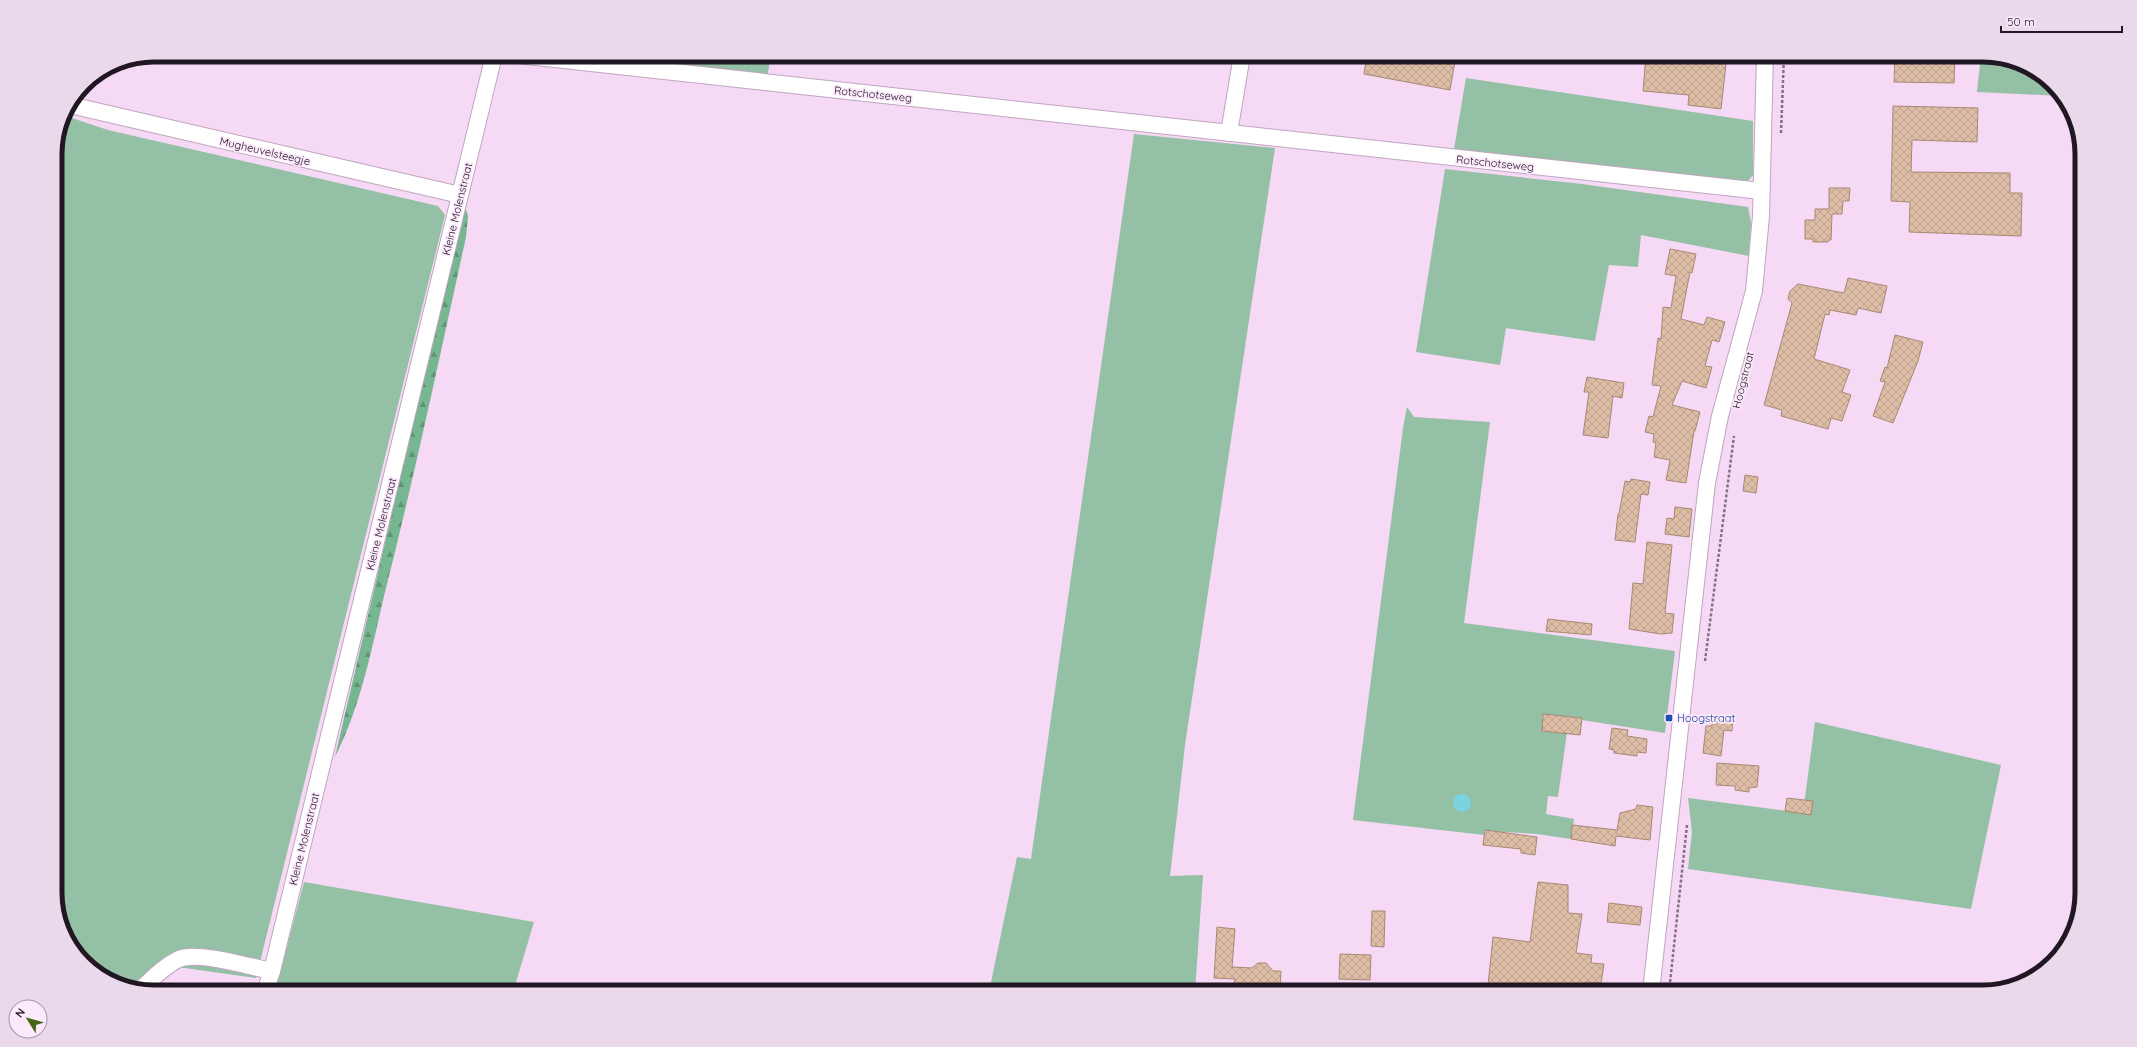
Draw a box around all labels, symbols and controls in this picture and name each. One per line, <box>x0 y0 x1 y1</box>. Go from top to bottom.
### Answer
scale bar <box>2001 8 2122 34</box>
text: 50 m <box>2007 14 2035 29</box>
street label: Rotschotseweg <box>833 83 913 105</box>
street label: Mugheuvelsteegje <box>218 134 312 168</box>
street label: Rotschotseweg <box>1455 152 1535 174</box>
street label: Kleine Molenstraat <box>439 161 475 257</box>
street label: Hoogstraat <box>1729 350 1757 410</box>
street label: Kleine Molenstraat <box>363 476 399 572</box>
place label: Hoogstraat <box>1677 711 1735 725</box>
marker: Hoogstraat <box>1664 713 1674 723</box>
street label: Kleine Molenstraat <box>286 791 322 887</box>
north arrow <box>8 999 48 1039</box>
text: N <box>12 1006 28 1020</box>

